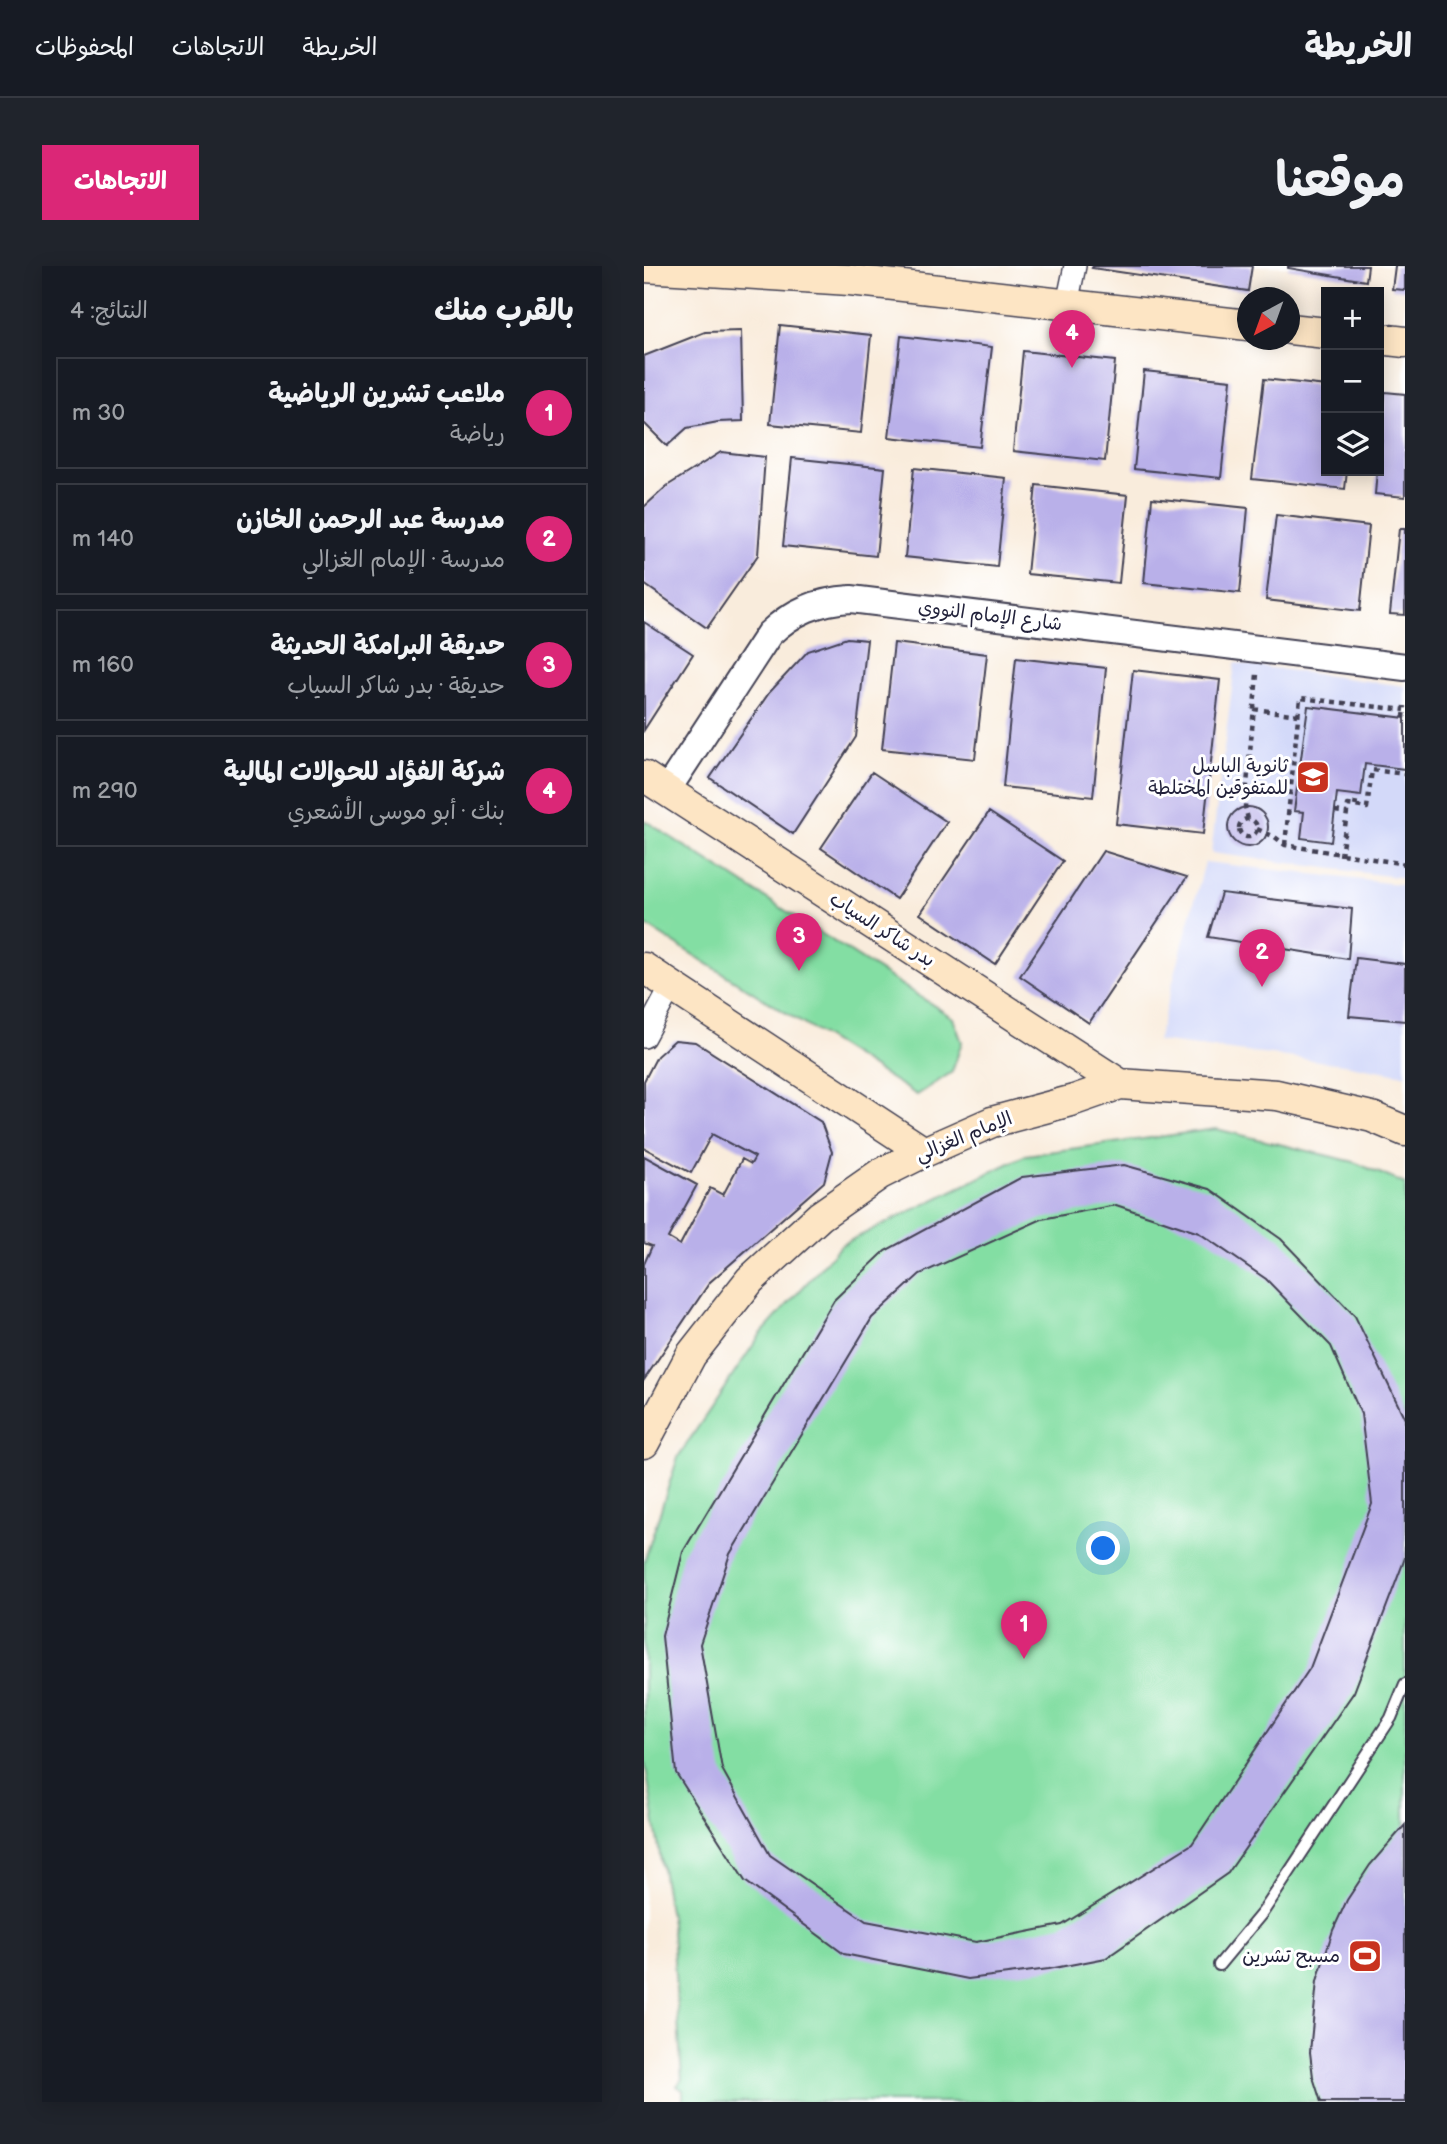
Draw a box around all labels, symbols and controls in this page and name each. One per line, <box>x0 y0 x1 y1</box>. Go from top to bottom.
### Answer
text: الخريطة <box>1305 27 1412 67</box>
text: المحفوظات <box>35 33 134 62</box>
text: الاتجاهات <box>172 33 265 62</box>
text: الخريطة <box>303 33 377 62</box>
button: الاتجاهات <box>42 145 199 220</box>
text: موقعنا <box>1275 152 1405 211</box>
north arrow <box>1237 287 1300 350</box>
map controls <box>1321 287 1384 476</box>
button: + <box>1321 287 1384 350</box>
text: بالقرب منك <box>434 293 574 329</box>
text: النتائج: 4 <box>70 297 148 325</box>
pin: 4 <box>1049 310 1095 368</box>
button: − <box>1321 350 1384 413</box>
text: ملاعب تشرين الرياضية <box>268 379 505 410</box>
text: 30 m <box>72 399 125 427</box>
text: 1 <box>544 399 554 427</box>
button: layers <box>1321 413 1384 476</box>
text: رياضة <box>450 420 505 448</box>
text: مدرسة عبد الرحمن الخازن <box>236 505 505 536</box>
text: 140 m <box>72 525 134 553</box>
text: 2 <box>542 525 556 553</box>
text: مدرسة · الإمام الغزالي <box>302 546 505 574</box>
street label: شارع الإمام النووي <box>916 596 1063 638</box>
text: حديقة البرامكة الحديثة <box>270 631 505 662</box>
text: 160 m <box>72 651 134 679</box>
text: 3 <box>542 651 556 679</box>
text: حديقة · بدر شاكر السياب <box>287 672 505 700</box>
place label: ثانوية الباسل للمتفوقين المختلطة <box>1148 755 1288 800</box>
text: شركة الفؤاد للحوالات المالية <box>224 757 505 788</box>
school or university icon: ثانوية الباسل للمتفوقين المختلطة <box>1294 758 1332 796</box>
text: 290 m <box>72 777 138 805</box>
text: 4 <box>542 777 556 805</box>
text: بنك · أبو موسى الأشعري <box>288 798 505 826</box>
street label: بدر شاكر السياب <box>825 887 939 973</box>
pin: 3 <box>776 913 822 971</box>
pin: 2 <box>1239 929 1285 987</box>
street label: الإمام الغزالي <box>912 1107 1017 1171</box>
your location <box>1086 1531 1120 1565</box>
pin: 1 <box>1001 1601 1047 1659</box>
sports icon: مسبح تشرين <box>1346 1937 1384 1975</box>
place label: مسبح تشرين <box>1242 1945 1340 1968</box>

